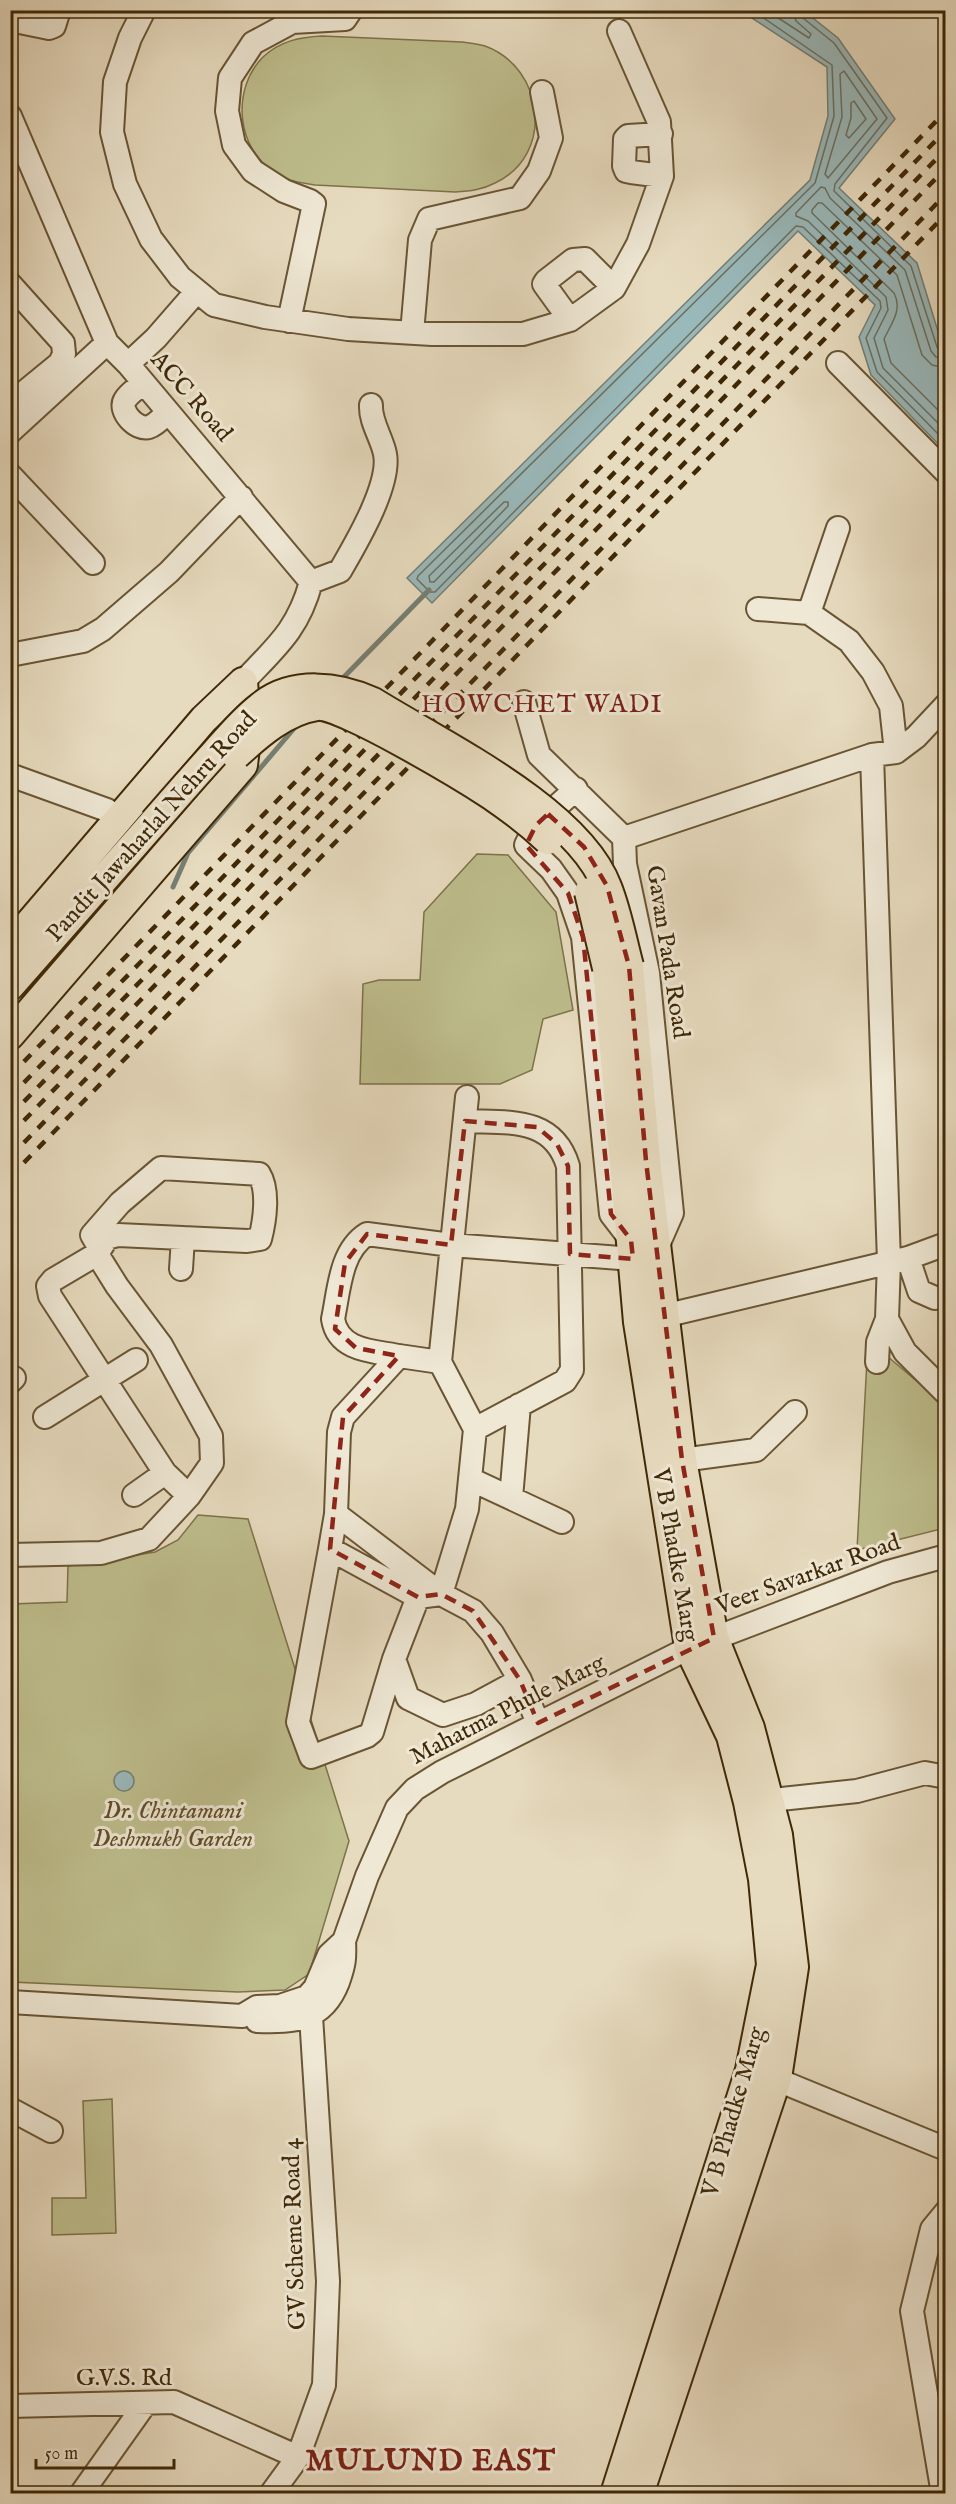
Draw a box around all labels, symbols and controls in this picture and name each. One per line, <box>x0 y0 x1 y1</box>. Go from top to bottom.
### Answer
street label: ACC Road <box>143 345 239 449</box>
district label: HOWCHET WADI <box>421 688 663 721</box>
street label: Pandit Jawaharlal Nehru Road <box>40 705 264 949</box>
street label: Gavan Pada Road <box>638 863 696 1041</box>
street label: V B Phadke Marg <box>644 1465 706 1645</box>
street label: Veer Savarkar Road <box>711 1527 905 1623</box>
street label: Mahatma Phule Marg <box>405 1647 612 1773</box>
park label: Dr. Chintamani Deshmukh Garden <box>93 1796 253 1855</box>
street label: V B Phadke Marg <box>695 2022 773 2202</box>
street label: GV Scheme Road 4 <box>276 2137 314 2331</box>
street label: G.V.S. Rd <box>76 2363 172 2394</box>
scale bar <box>36 2432 174 2470</box>
text: 50 m <box>45 2443 78 2466</box>
district label: MULUND EAST <box>306 2443 556 2481</box>

